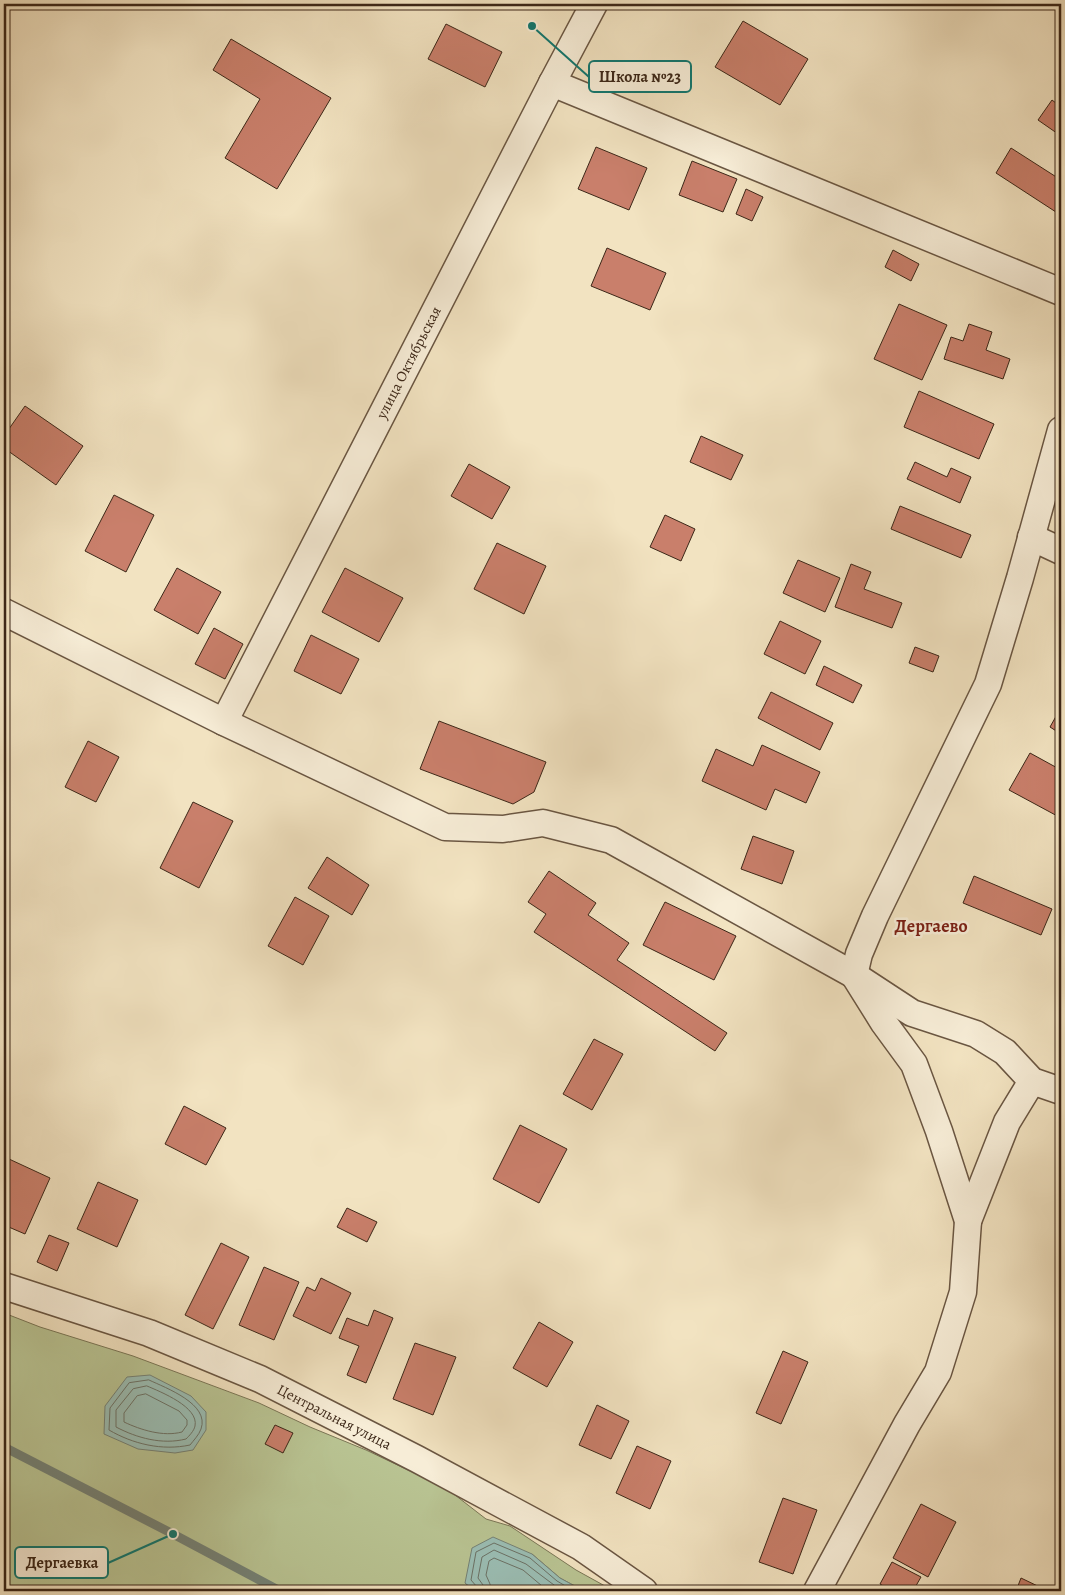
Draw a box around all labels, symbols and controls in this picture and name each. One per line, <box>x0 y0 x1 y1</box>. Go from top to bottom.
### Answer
callout: Школа №23 <box>589 61 691 92</box>
text: Школа №23 <box>599 66 681 88</box>
street label: улица Октябрьская <box>371 303 446 423</box>
district label: Дергаево <box>895 914 967 938</box>
street label: Центральная улица <box>274 1379 395 1454</box>
callout: Дергаевка <box>15 1547 108 1578</box>
text: Дергаевка <box>26 1552 99 1574</box>

